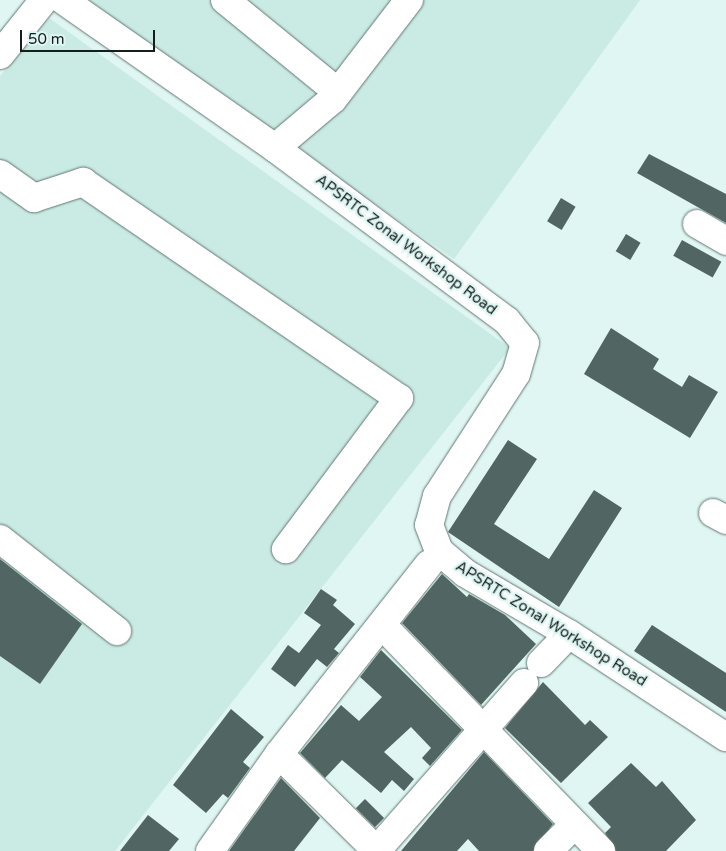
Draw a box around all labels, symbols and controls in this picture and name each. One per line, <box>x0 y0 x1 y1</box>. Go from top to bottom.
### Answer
scale bar <box>22 20 158 52</box>
text: 50 m <box>28 30 65 48</box>
street label: APSRTC Zonal Workshop Road <box>312 171 500 319</box>
street label: APSRTC Zonal Workshop Road <box>452 558 650 690</box>

